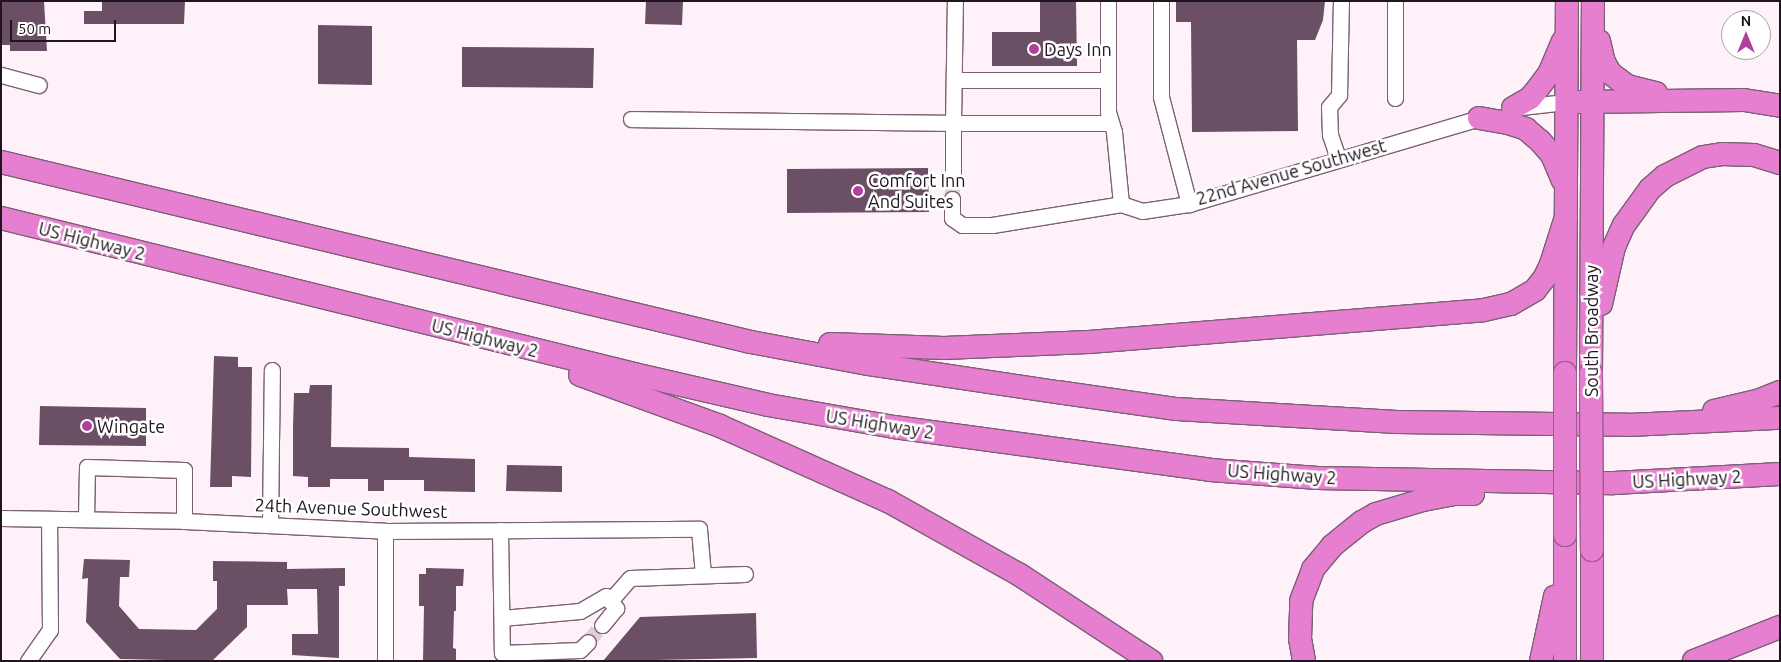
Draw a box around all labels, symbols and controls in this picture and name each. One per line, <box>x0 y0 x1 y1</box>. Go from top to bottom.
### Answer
scale bar <box>12 10 119 42</box>
north arrow <box>1721 10 1771 60</box>
text: N <box>1741 13 1751 29</box>
text: 50 m <box>18 20 51 37</box>
place label: Days Inn <box>1044 38 1112 60</box>
marker: Days Inn <box>1028 43 1040 55</box>
street label: 22nd Avenue Southwest <box>1194 135 1388 209</box>
place label: Comfort Inn And Suites <box>868 170 966 212</box>
marker: Comfort Inn And Suites <box>852 185 864 197</box>
street label: US Highway 2 <box>36 217 148 265</box>
street label: South Broadway <box>1580 265 1602 397</box>
street label: US Highway 2 <box>429 314 541 362</box>
street label: US Highway 2 <box>824 405 936 443</box>
place label: Wingate <box>97 415 165 437</box>
marker: Wingate <box>81 420 93 432</box>
street label: US Highway 2 <box>1227 459 1337 489</box>
street label: US Highway 2 <box>1632 465 1742 493</box>
street label: 24th Avenue Southwest <box>254 494 448 522</box>

